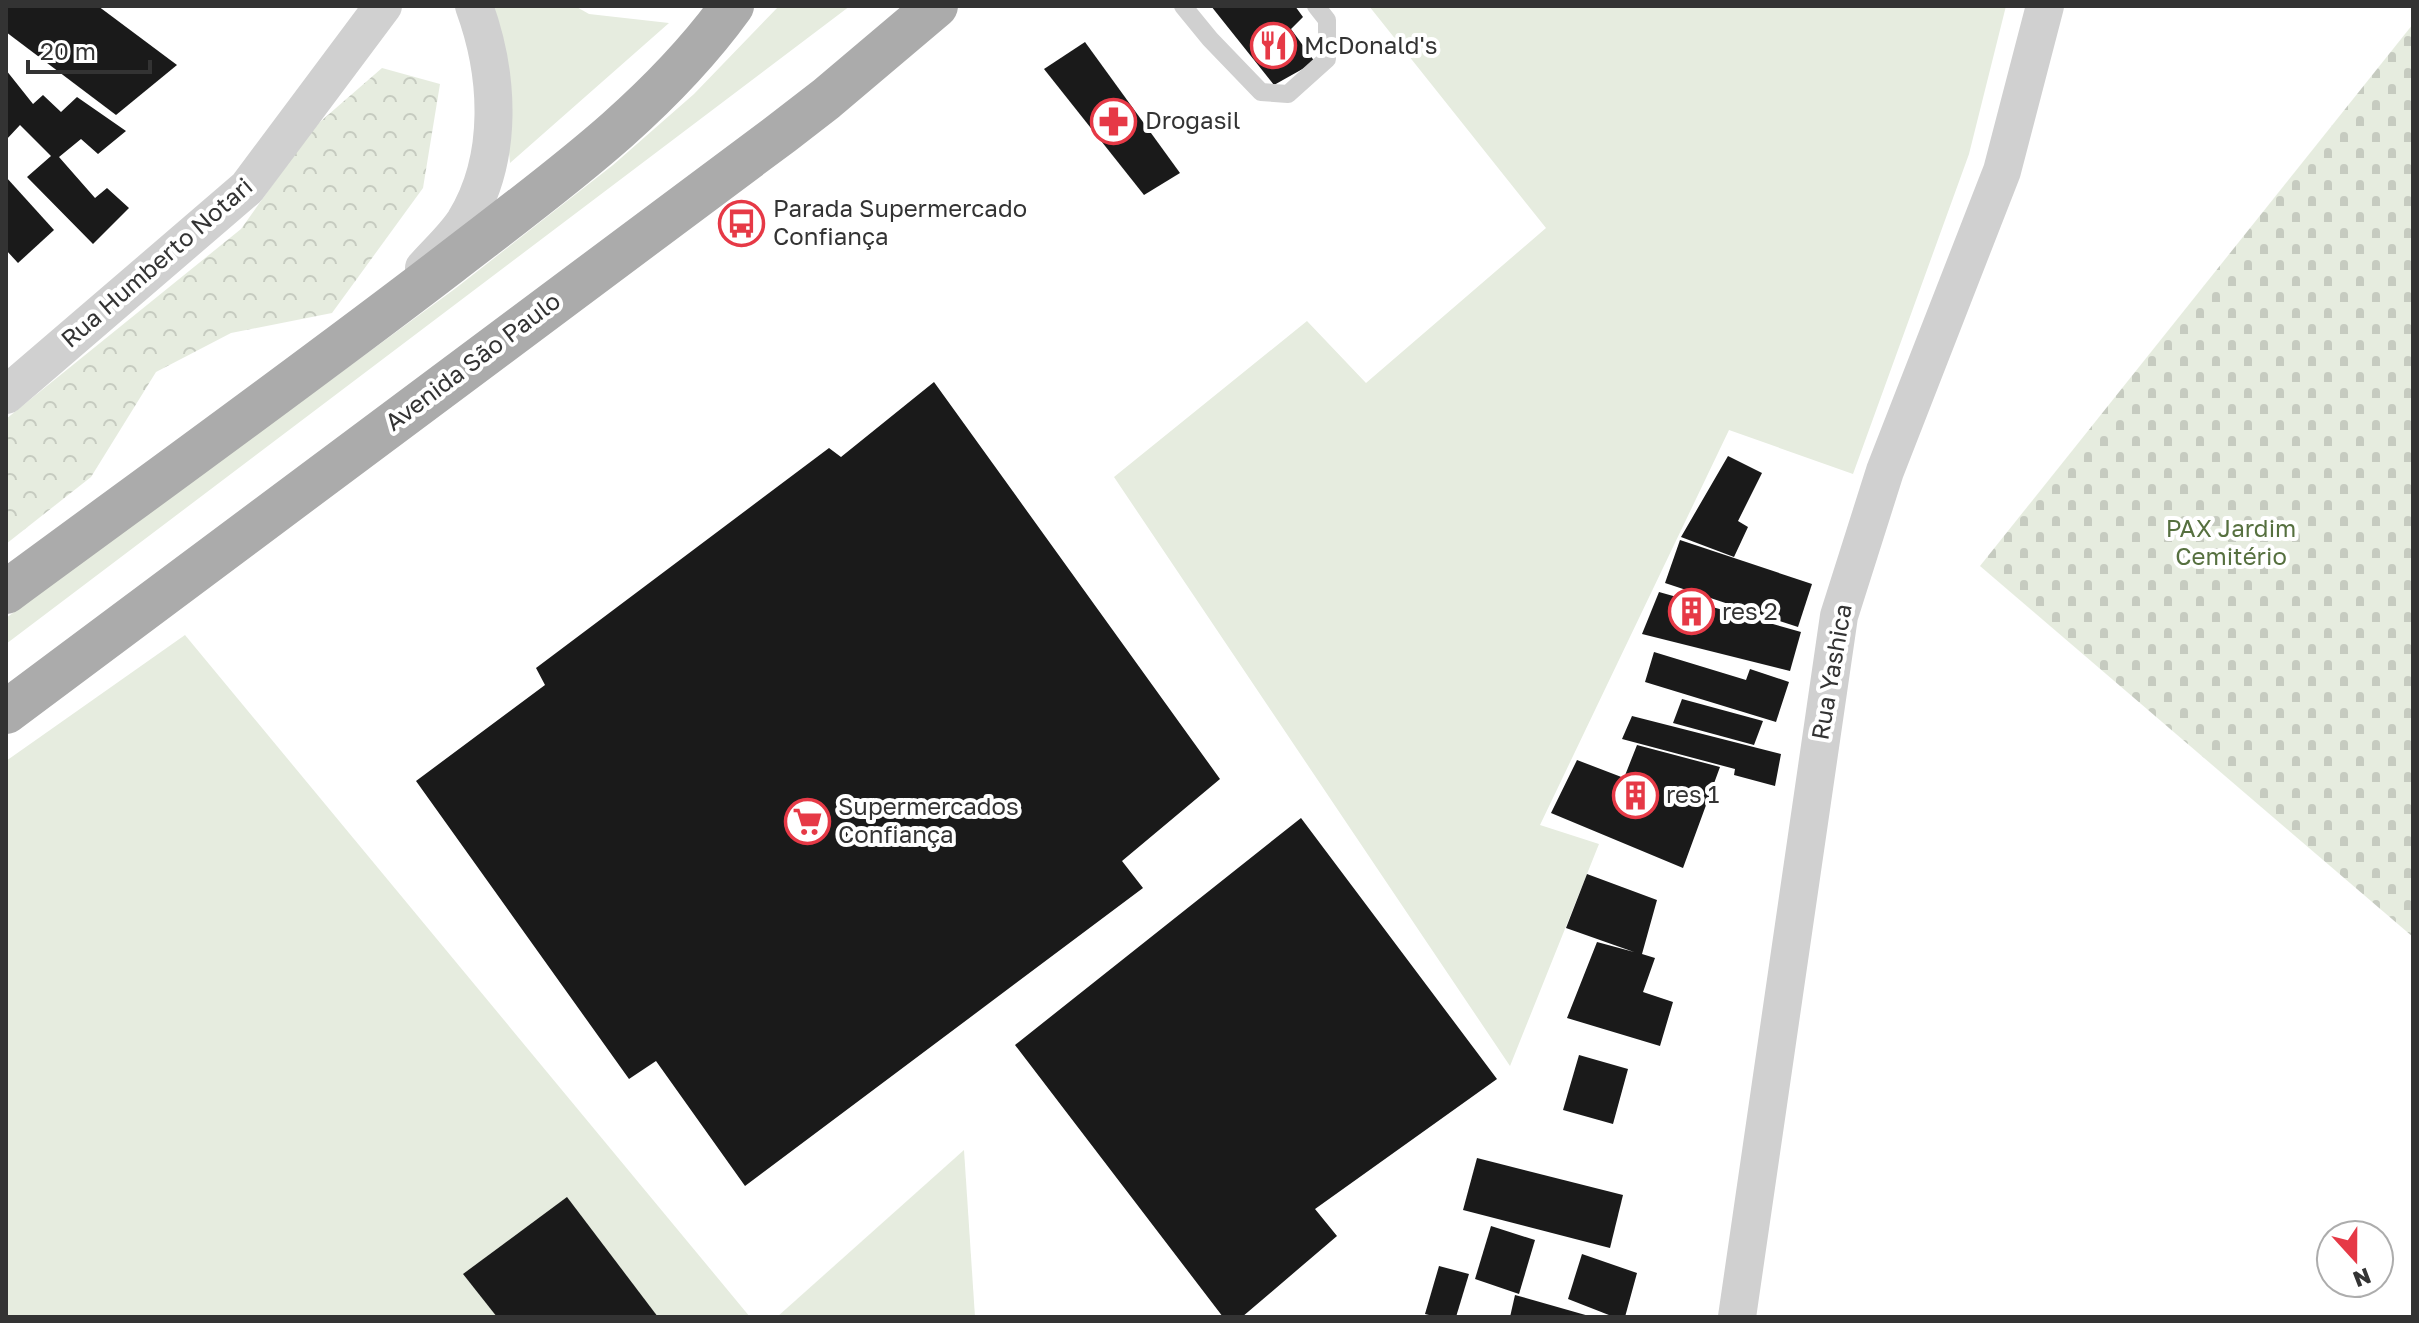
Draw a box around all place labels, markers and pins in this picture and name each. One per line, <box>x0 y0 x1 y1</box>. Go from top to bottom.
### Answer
restaurant icon: McDonald's <box>1249 22 1297 70</box>
place label: McDonald's <box>1304 30 1437 59</box>
pharmacy icon: Drogasil <box>1090 97 1138 145</box>
place label: Drogasil <box>1145 105 1240 134</box>
place label: Parada Supermercado Confiança <box>773 193 1027 250</box>
bus stop icon: Parada Supermercado Confiança <box>718 199 766 247</box>
building icon: res 2 <box>1667 588 1715 636</box>
place label: res 2 <box>1722 596 1778 625</box>
building icon: res 1 <box>1611 771 1659 819</box>
place label: res 1 <box>1666 779 1719 808</box>
place label: Supermercados Confiança <box>838 791 1019 848</box>
supermarket icon: Supermercados Confiança <box>783 797 831 845</box>

